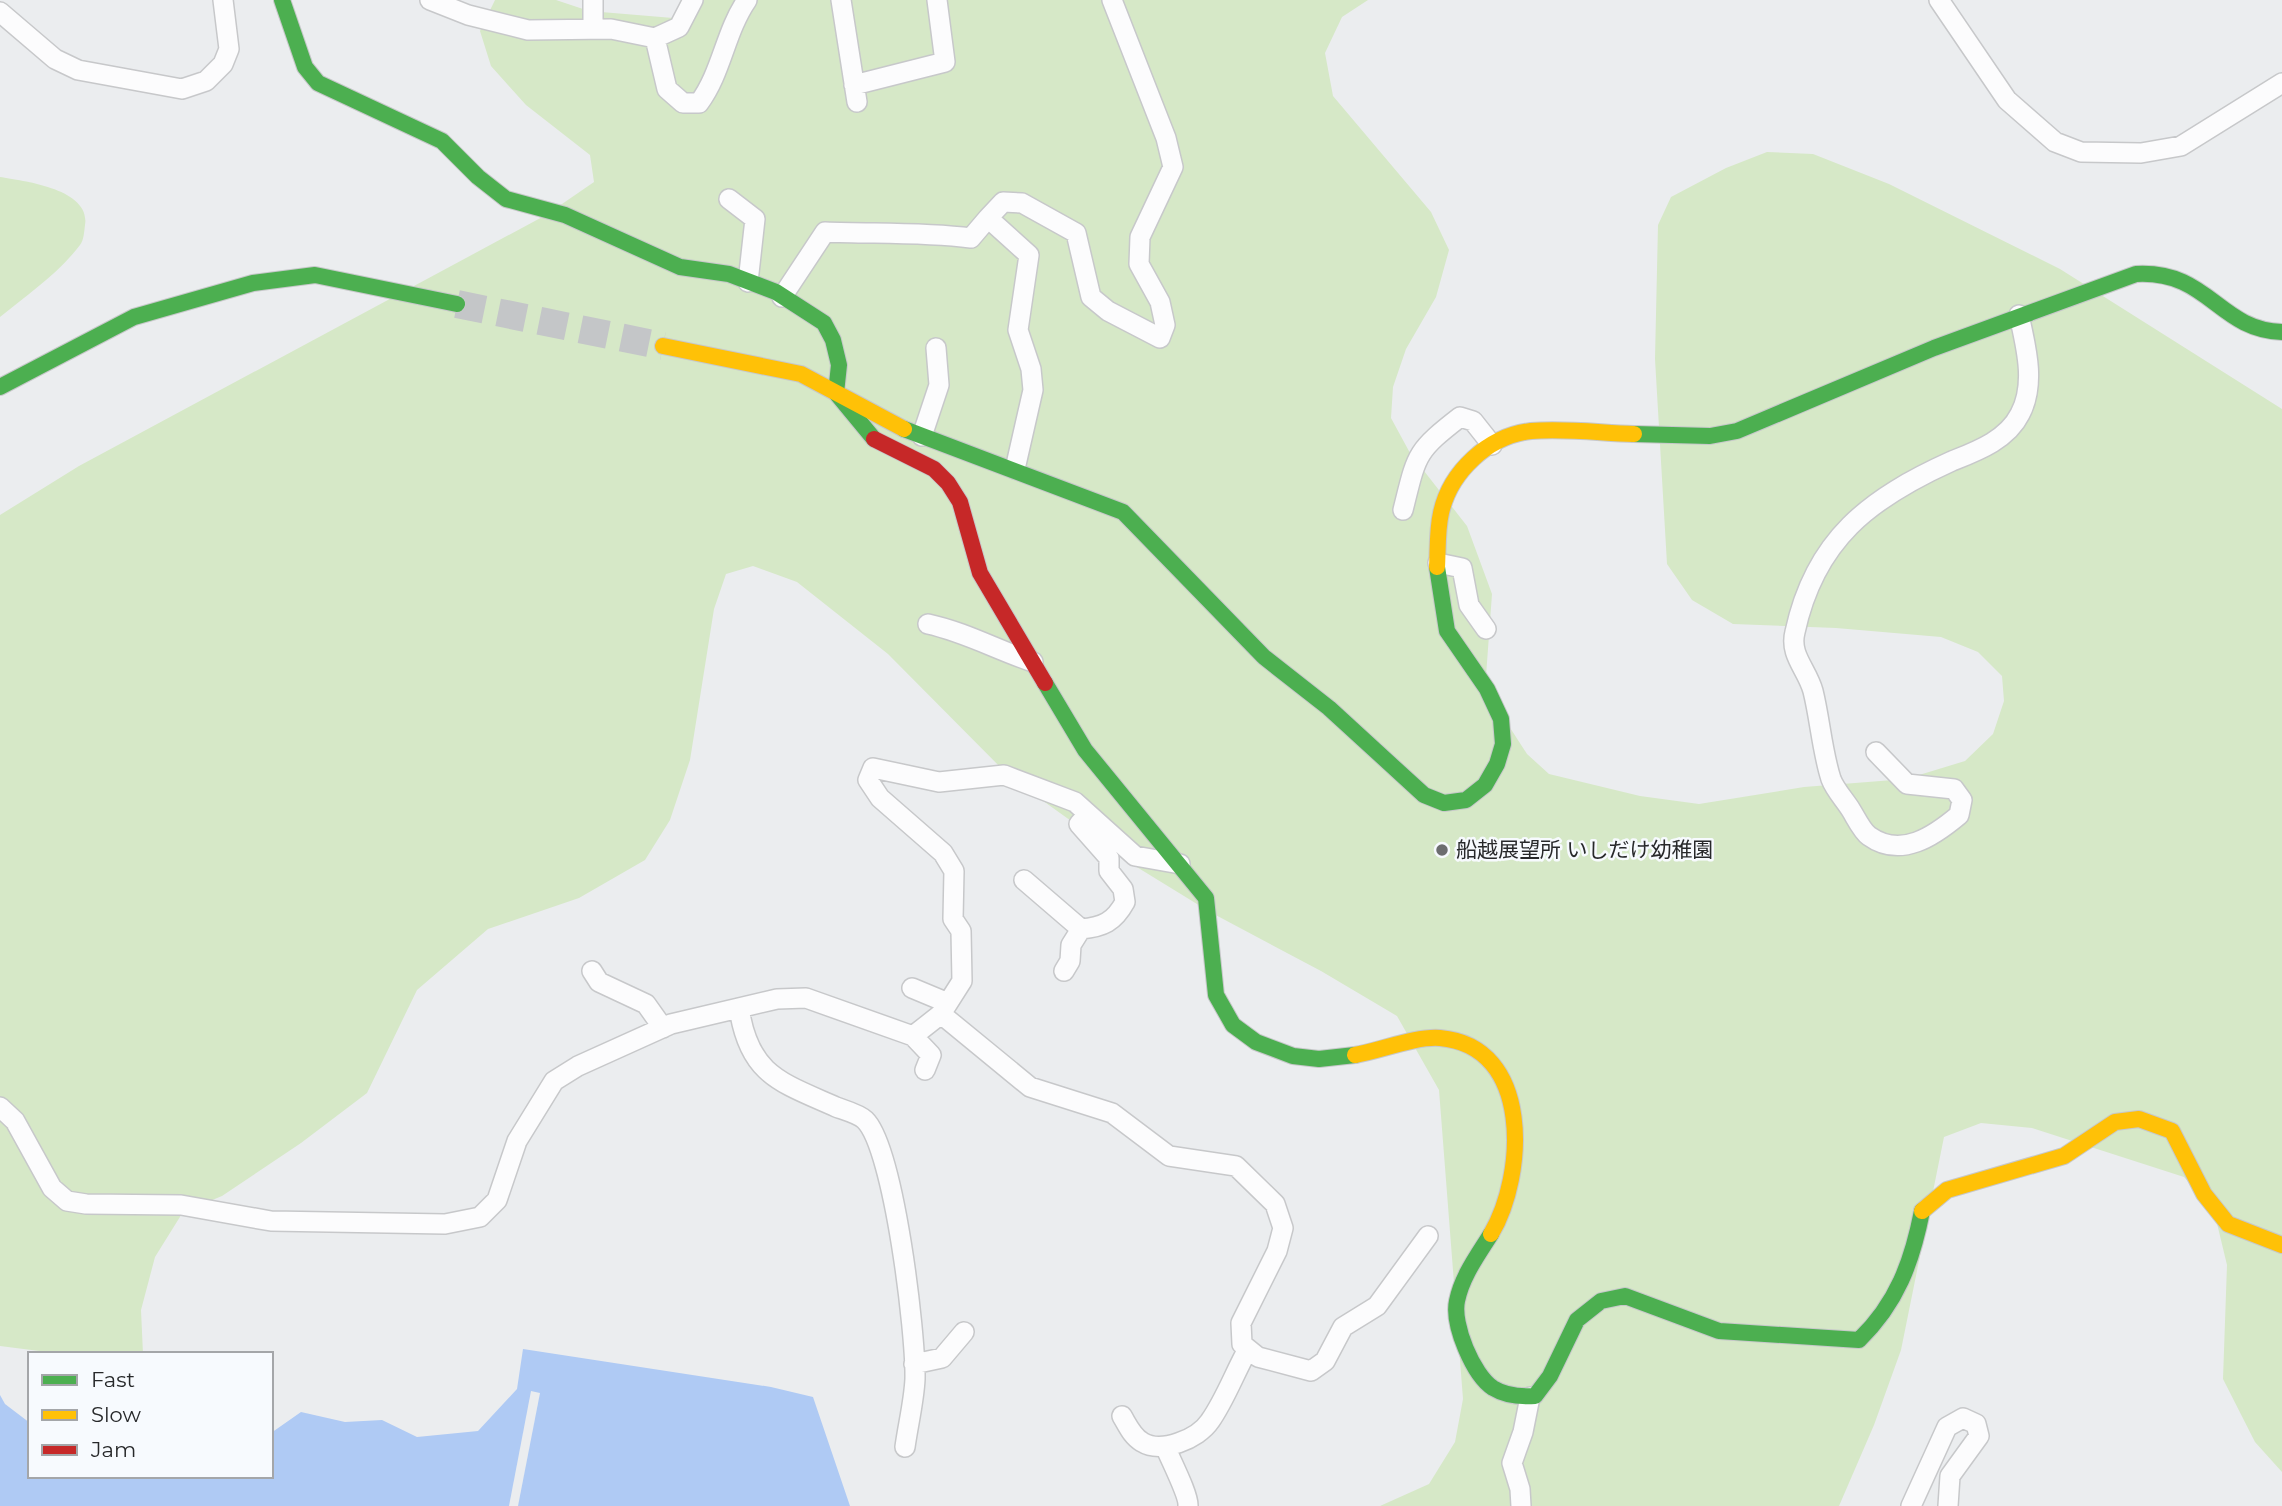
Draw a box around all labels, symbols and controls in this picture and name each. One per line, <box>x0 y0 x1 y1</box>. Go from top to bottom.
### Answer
place label: 船越展望所 いしだけ幼稚園 <box>1456 837 1714 862</box>
marker: 船越展望所 いしだけ幼稚園 <box>1434 842 1450 858</box>
legend <box>28 1352 273 1478</box>
text: Fast <box>91 1367 135 1392</box>
text: Slow <box>91 1402 141 1427</box>
text: Jam <box>90 1437 136 1462</box>

